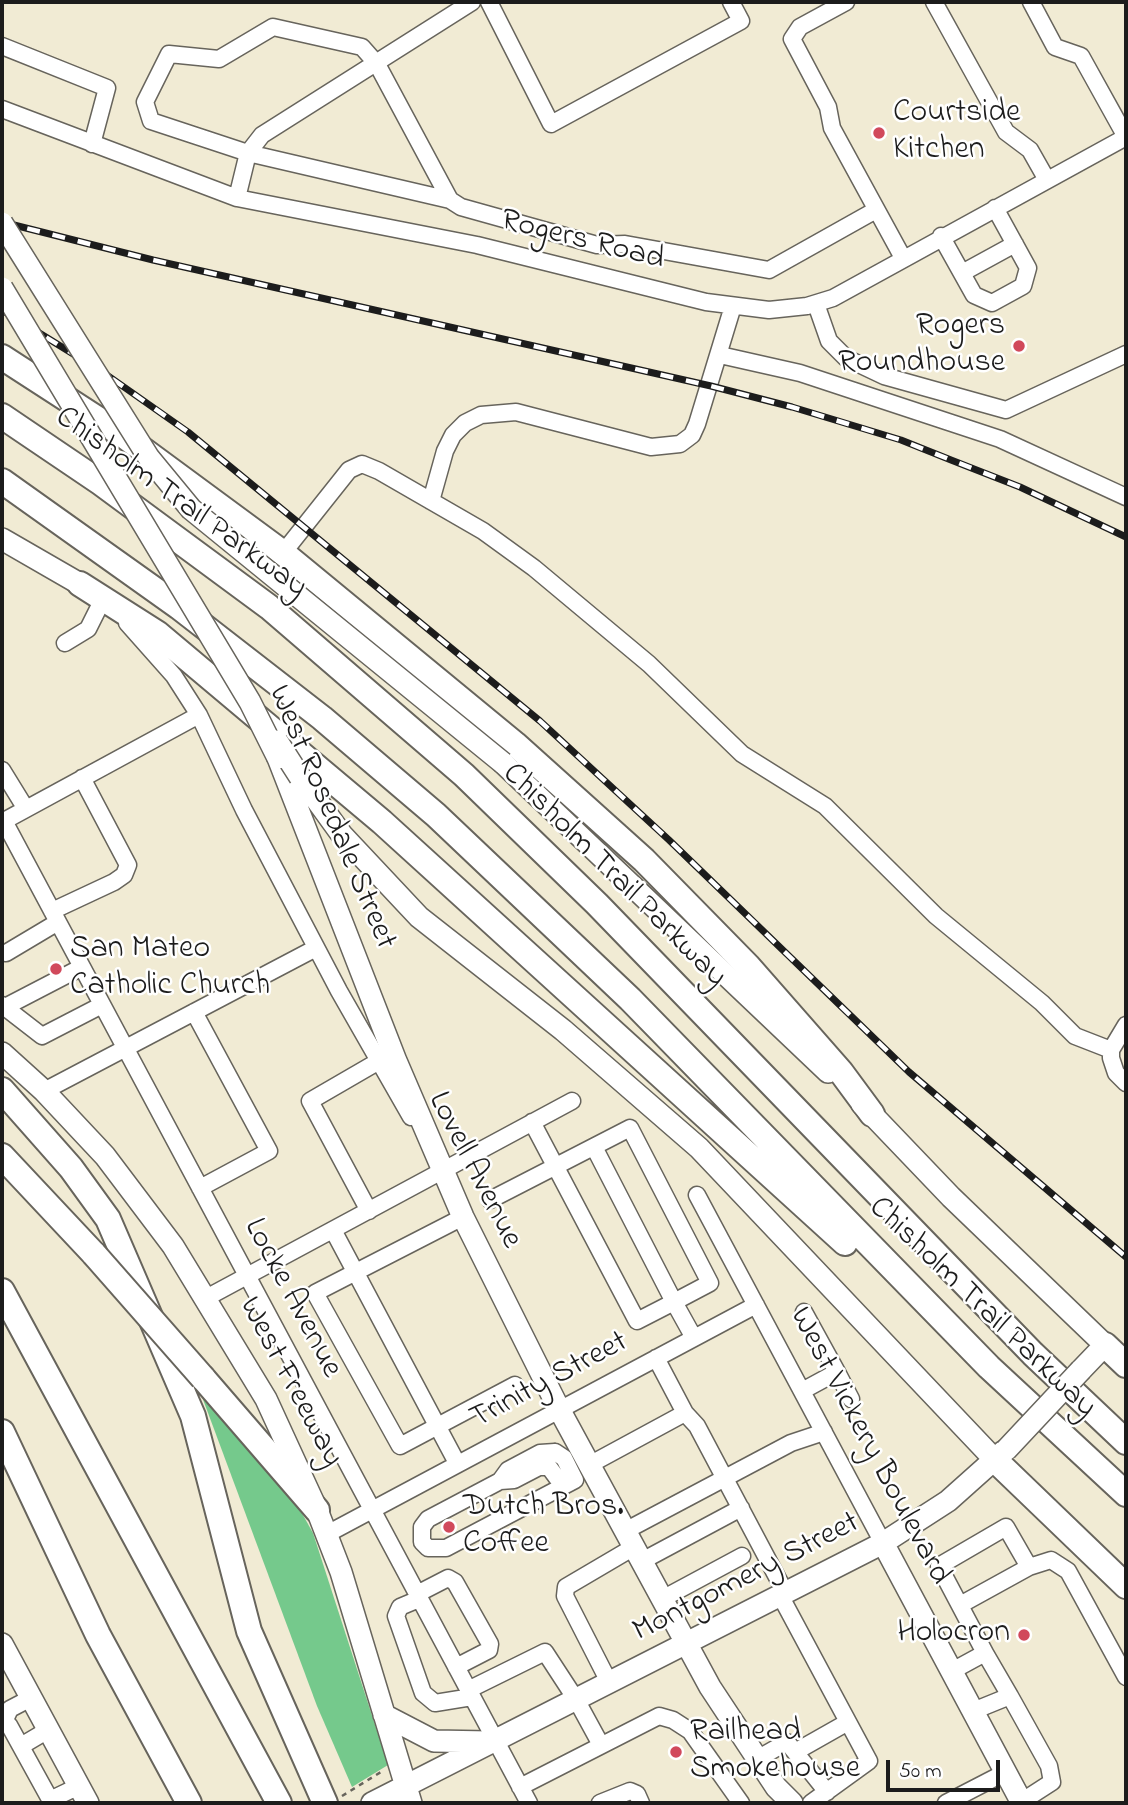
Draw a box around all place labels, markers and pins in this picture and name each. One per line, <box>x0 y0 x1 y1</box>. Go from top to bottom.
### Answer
place label: Courtside Kitchen <box>893 96 1020 171</box>
marker: Courtside Kitchen <box>871 125 887 141</box>
place label: Rogers Roundhouse <box>838 309 1005 384</box>
marker: Rogers Roundhouse <box>1011 338 1027 354</box>
place label: San Mateo Catholic Church <box>70 932 270 1007</box>
marker: San Mateo Catholic Church <box>48 961 64 977</box>
place label: Dutch Bros. Coffee <box>463 1490 624 1565</box>
marker: Dutch Bros. Coffee <box>441 1519 457 1535</box>
place label: Holocron <box>897 1616 1010 1654</box>
marker: Holocron <box>1016 1627 1032 1643</box>
place label: Railhead Smokehouse <box>690 1715 860 1790</box>
marker: Railhead Smokehouse <box>668 1744 684 1760</box>

